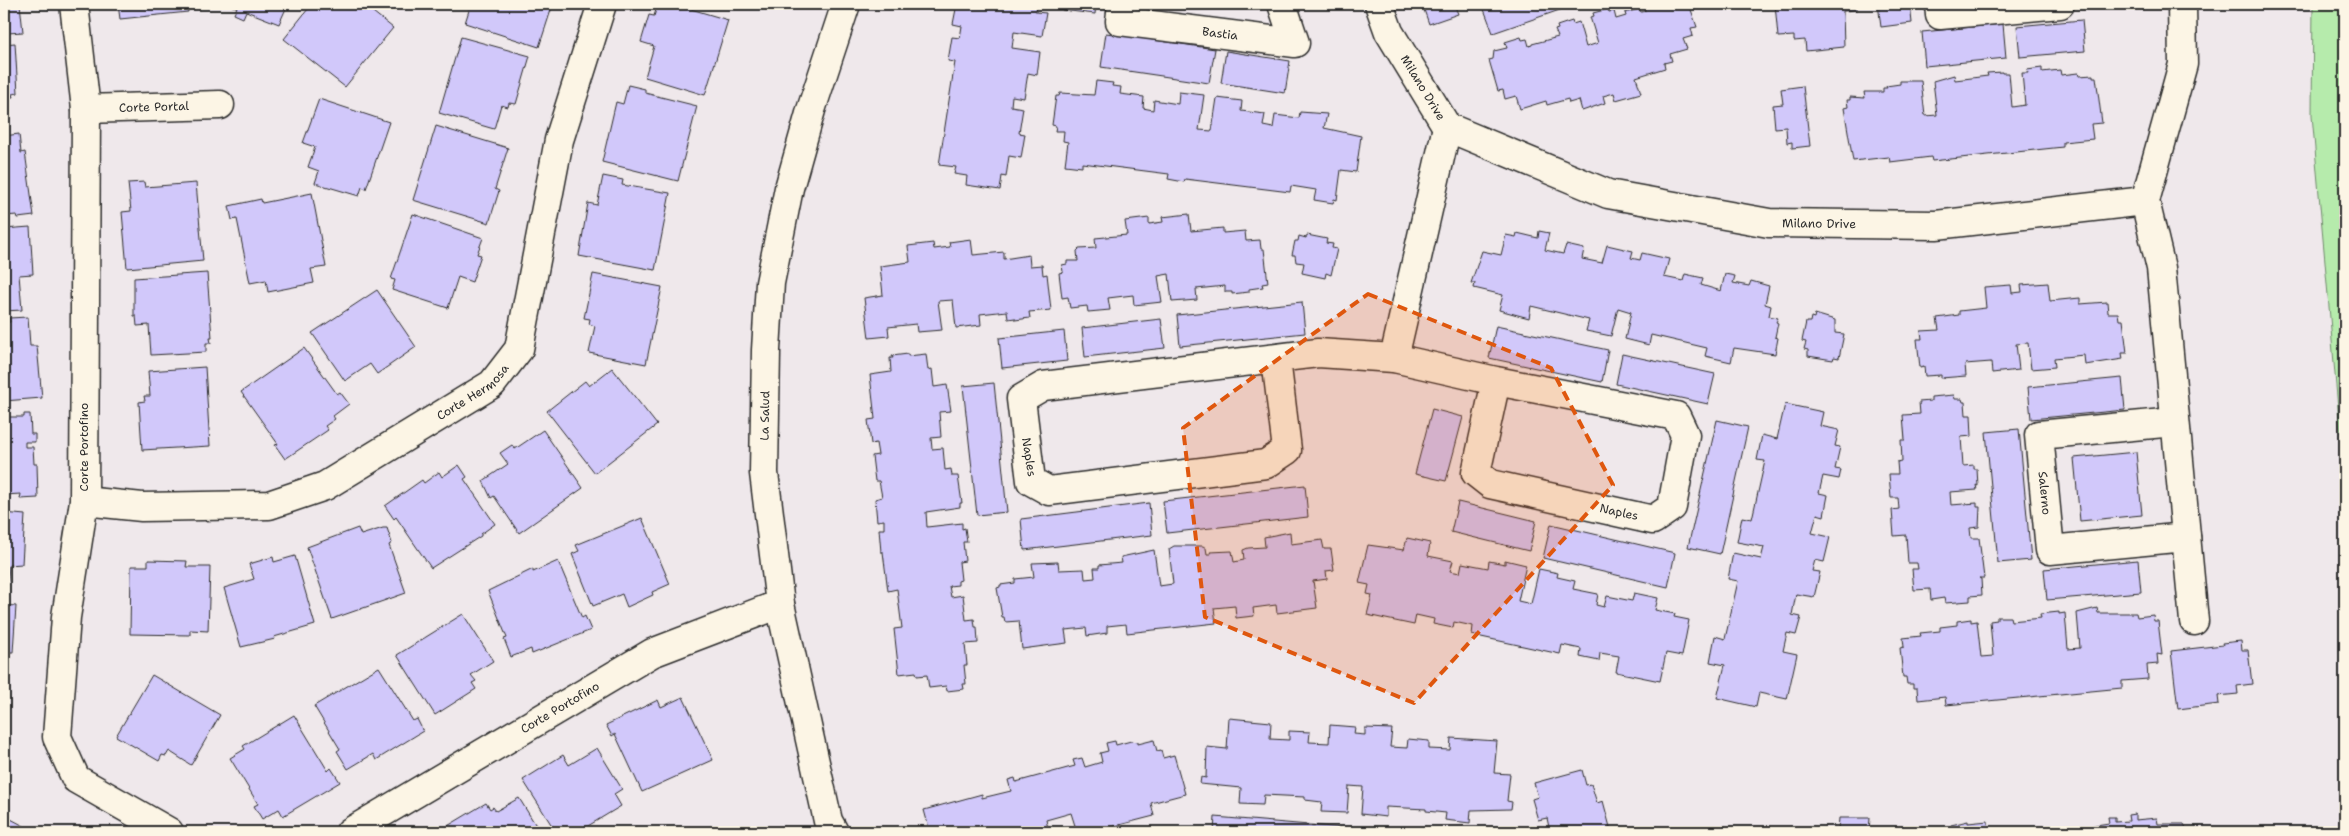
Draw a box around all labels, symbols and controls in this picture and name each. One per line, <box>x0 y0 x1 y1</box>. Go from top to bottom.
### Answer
street label: Bastia <box>1201 23 1239 44</box>
street label: Milano Drive <box>1397 52 1449 124</box>
street label: Corte Portal <box>119 98 190 116</box>
street label: Milano Drive <box>1782 215 1856 232</box>
street label: Corte Hermosa <box>434 360 513 424</box>
street label: La Salud <box>757 390 773 441</box>
street label: Corte Portofino <box>76 403 92 491</box>
street label: Naples <box>1018 436 1040 478</box>
street label: Salerno <box>2035 471 2055 516</box>
street label: Naples <box>1598 500 1640 524</box>
street label: Corte Portofino <box>518 678 602 737</box>

